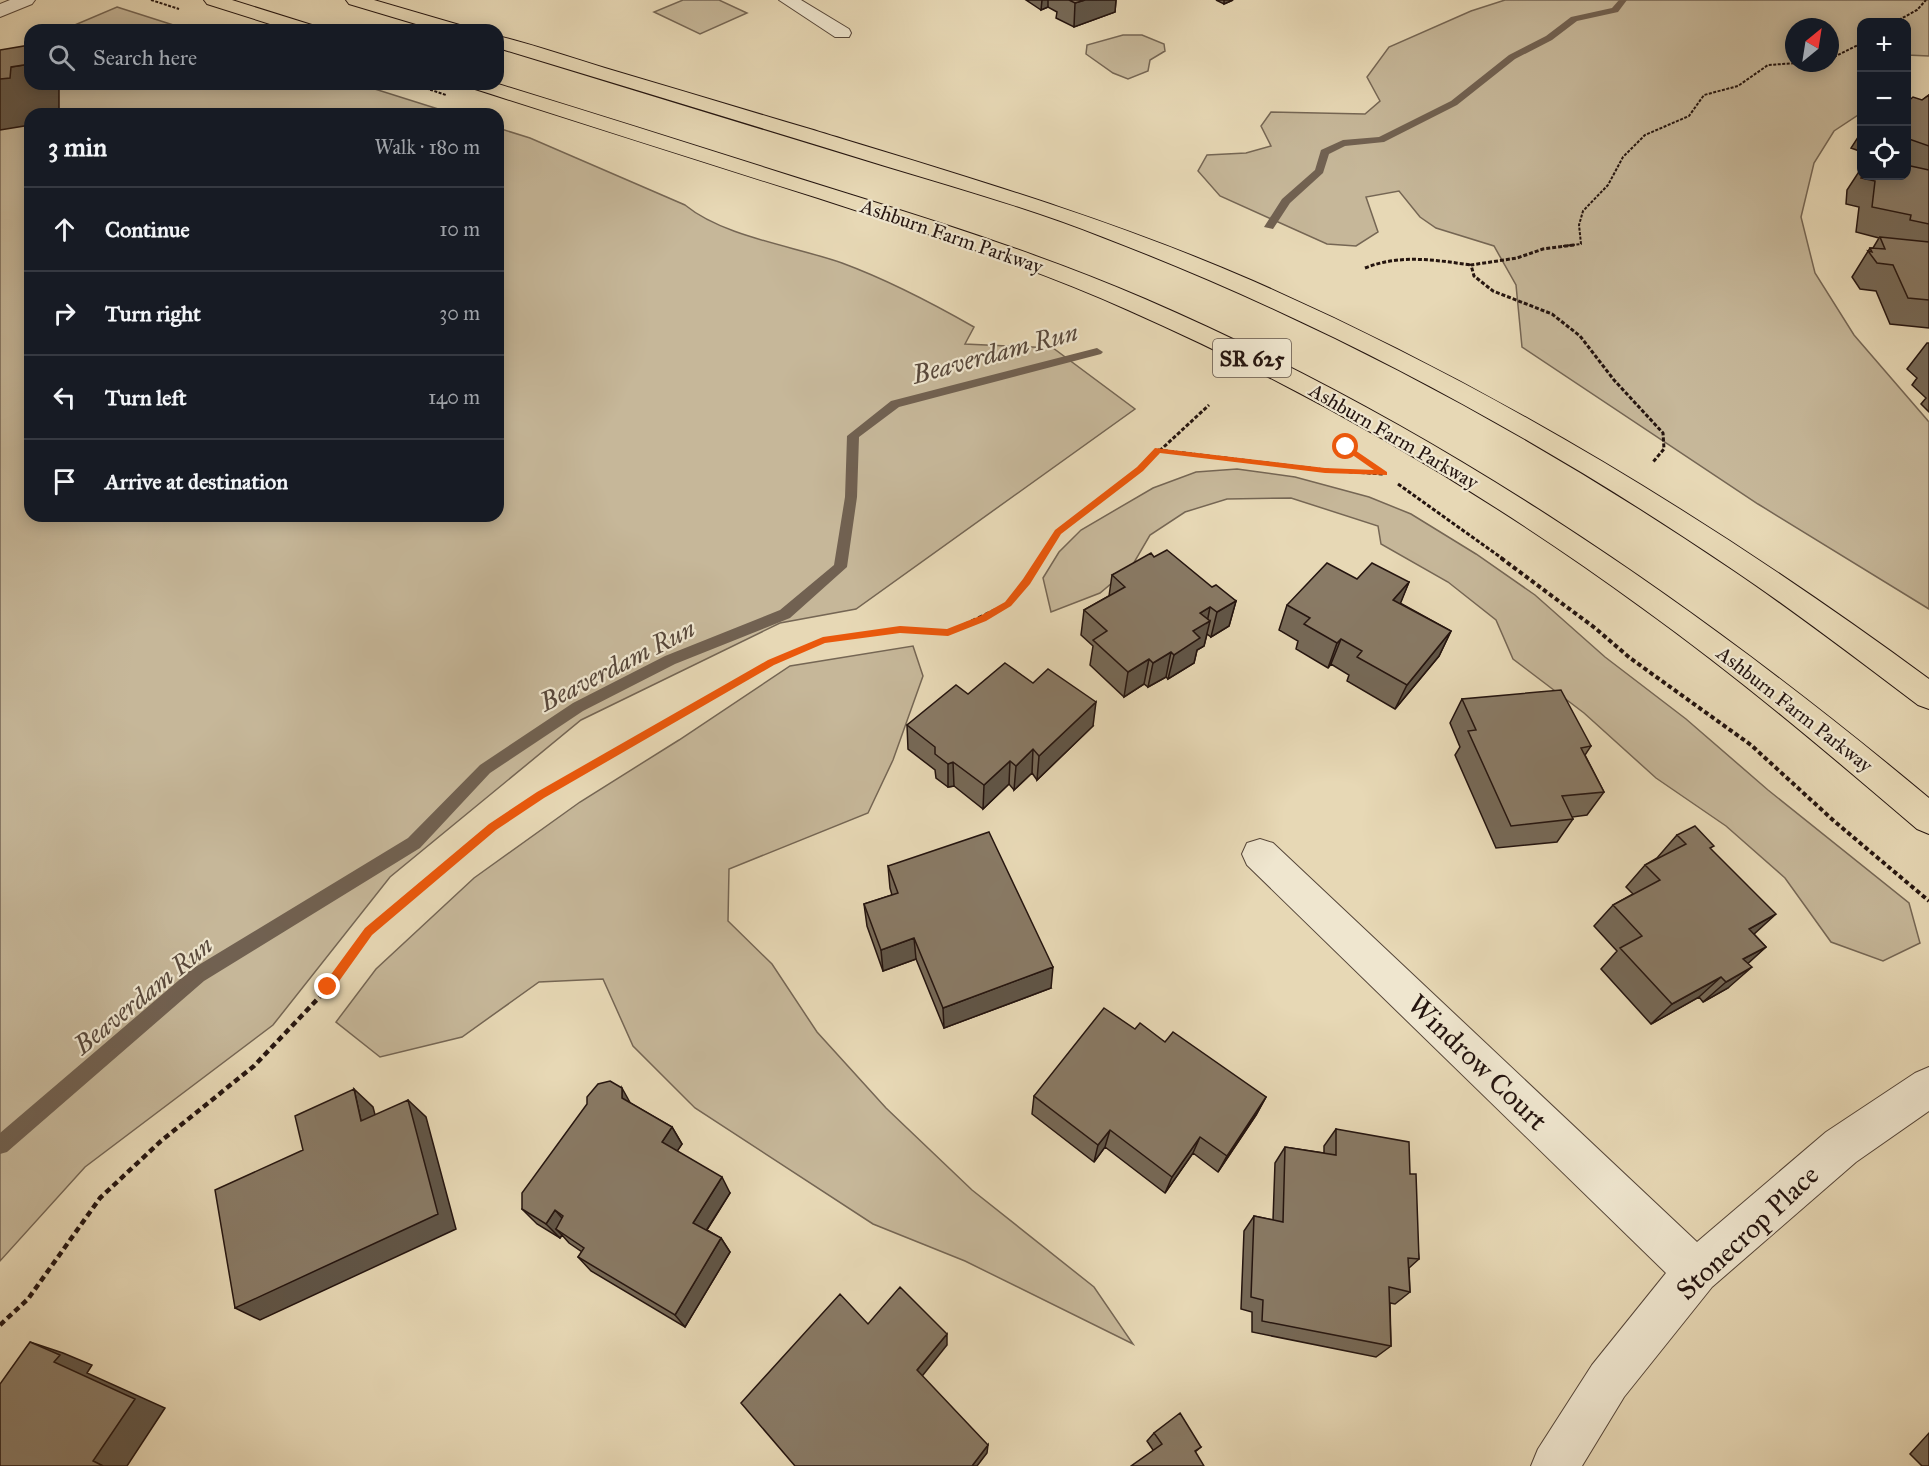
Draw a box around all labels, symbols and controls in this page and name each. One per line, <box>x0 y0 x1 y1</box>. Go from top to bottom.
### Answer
north arrow <box>1785 18 1839 72</box>
map controls <box>1857 18 1911 180</box>
button: + <box>1857 18 1911 72</box>
search box <box>24 24 504 90</box>
icon: search <box>45 41 78 74</box>
text: Search here <box>93 44 197 71</box>
button: − <box>1857 72 1911 126</box>
button: locate <box>1857 126 1911 180</box>
text: 3 min <box>48 131 107 163</box>
text: Walk · 180 m <box>375 135 480 159</box>
street label: Ashburn Farm Parkway <box>857 193 1047 279</box>
icon: ahead <box>48 213 81 246</box>
text: Continue <box>105 216 190 243</box>
text: 10 m <box>439 217 480 241</box>
icon: right <box>48 297 81 330</box>
text: Turn right <box>105 300 201 327</box>
text: 30 m <box>439 301 480 325</box>
water label: Beaverdam Run <box>908 315 1082 391</box>
road number: SR 625 <box>1213 339 1291 377</box>
street label: Ashburn Farm Parkway <box>1304 377 1483 494</box>
icon: left <box>48 381 81 414</box>
text: Turn left <box>105 384 187 411</box>
text: 140 m <box>428 385 480 409</box>
route start <box>1332 433 1358 459</box>
icon: arrive <box>48 465 81 498</box>
text: Arrive at destination <box>105 468 288 495</box>
water label: Beaverdam Run <box>533 612 701 718</box>
street label: Ashburn Farm Parkway <box>1712 640 1878 778</box>
water label: Beaverdam Run <box>66 929 220 1062</box>
route end <box>314 973 340 999</box>
street label: Windrow Court <box>1400 987 1555 1138</box>
street label: Stonecrop Place <box>1669 1157 1826 1307</box>

